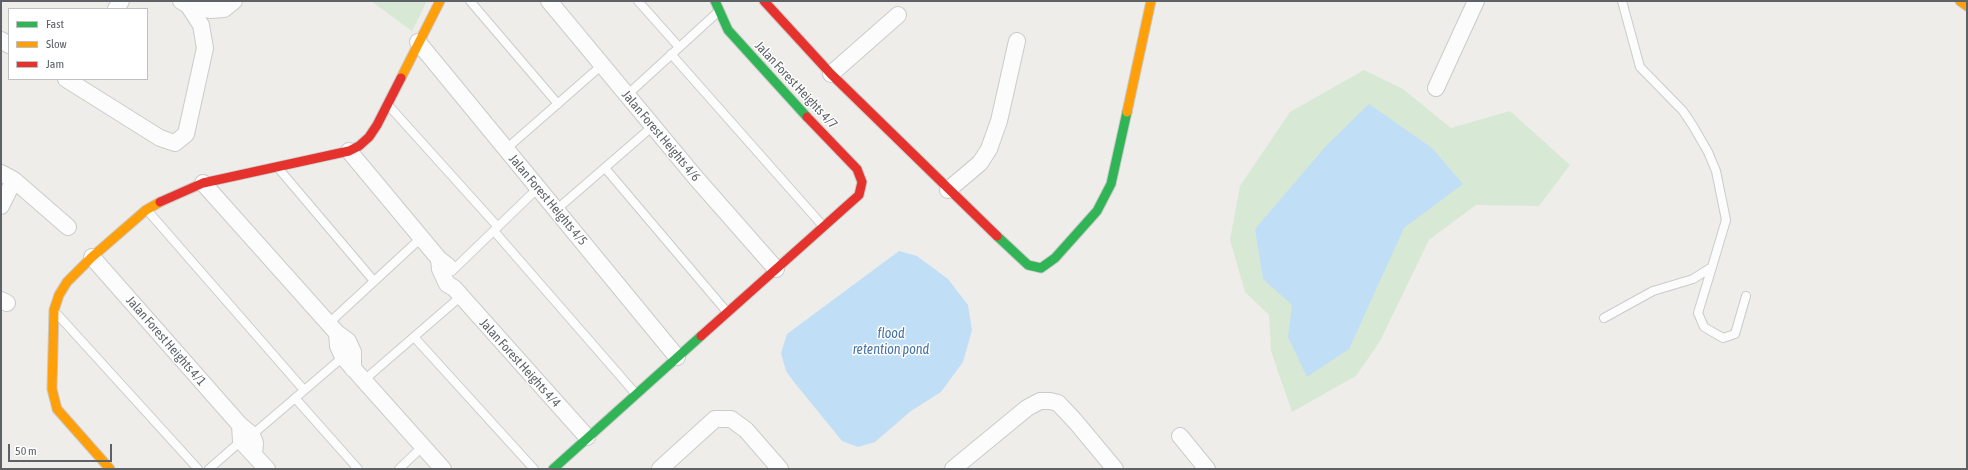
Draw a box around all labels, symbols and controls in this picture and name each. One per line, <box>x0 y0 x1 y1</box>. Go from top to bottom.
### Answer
legend <box>8 8 148 80</box>
text: Fast <box>46 17 64 31</box>
text: Slow <box>46 37 67 51</box>
street label: Jalan Forest Heights 4/7 <box>751 38 841 132</box>
text: Jam <box>46 57 64 71</box>
street label: Jalan Forest Heights 4/6 <box>618 87 704 185</box>
street label: Jalan Forest Heights 4/5 <box>505 151 591 249</box>
street label: Jalan Forest Heights 4/1 <box>123 293 209 389</box>
street label: Jalan Forest Heights 4/4 <box>476 315 564 411</box>
water label: flood retention pond <box>853 326 929 358</box>
scale bar <box>10 436 114 462</box>
text: 50 m <box>15 444 37 458</box>

